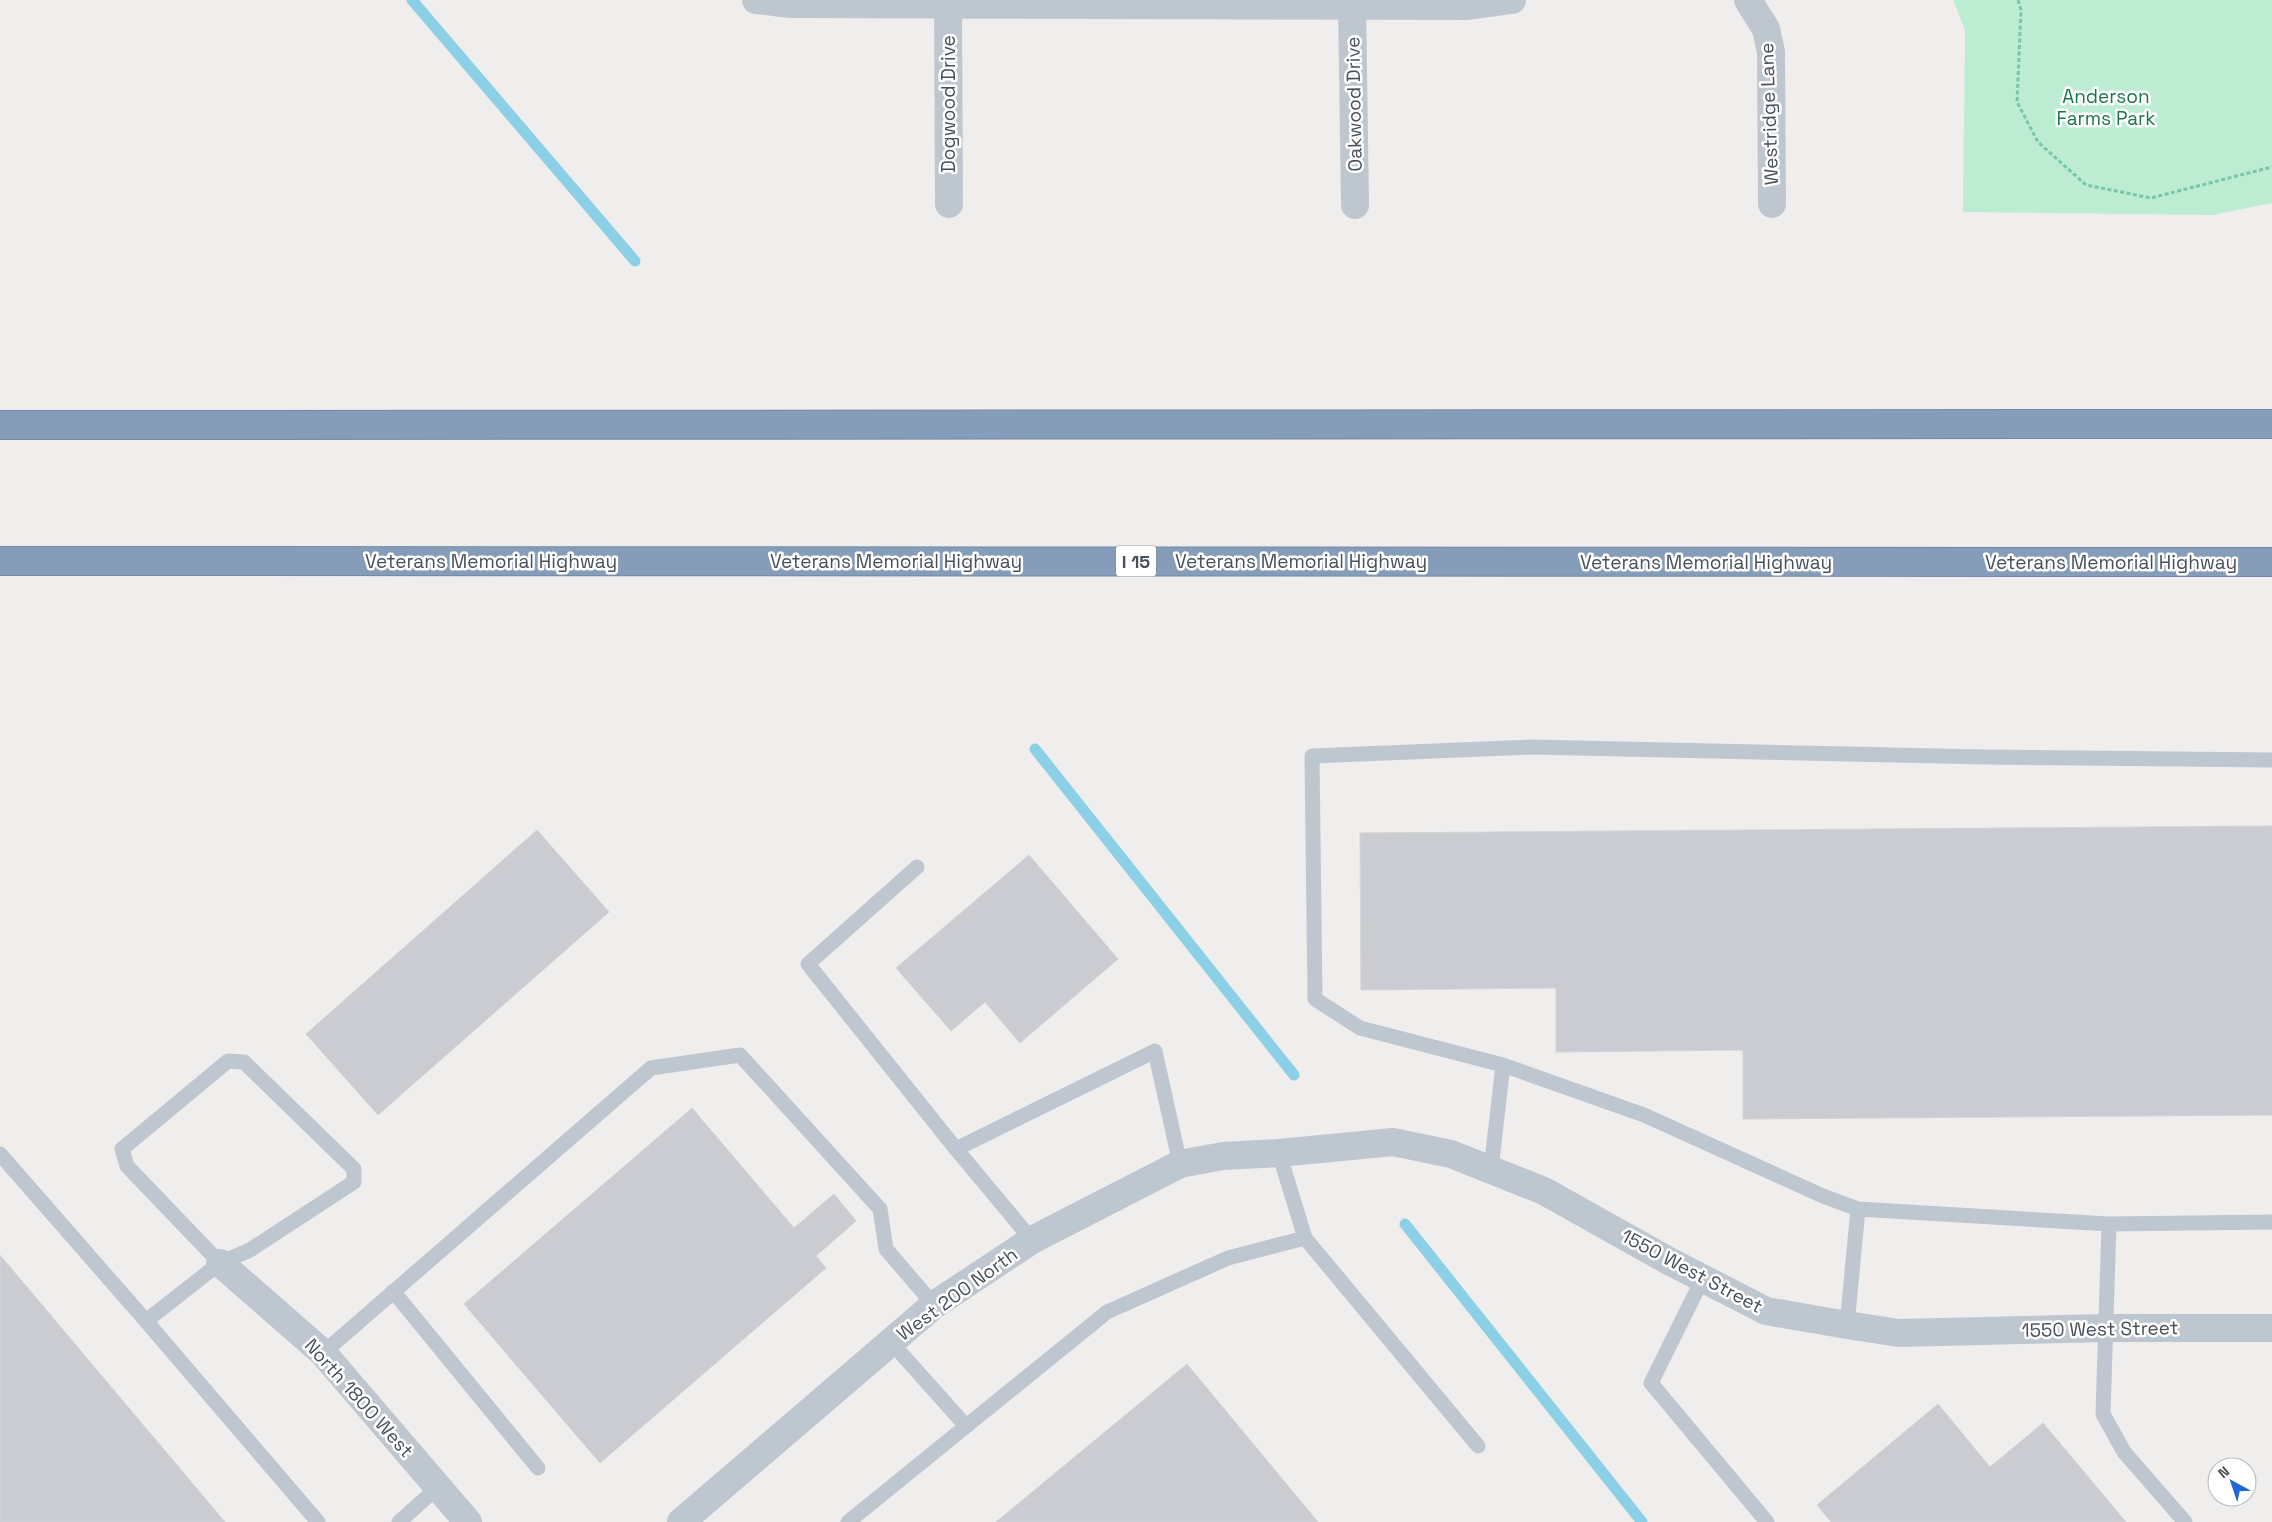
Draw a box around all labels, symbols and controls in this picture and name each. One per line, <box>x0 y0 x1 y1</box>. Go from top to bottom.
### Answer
street label: Dogwood Drive <box>936 35 961 173</box>
street label: Oakwood Drive <box>1340 36 1368 172</box>
street label: Westridge Lane <box>1754 42 1784 186</box>
park label: Anderson Farms Park <box>2057 84 2155 131</box>
road number: I 15 <box>1116 546 1156 576</box>
street label: Veterans Memorial Highway <box>365 549 617 574</box>
street label: Veterans Memorial Highway <box>770 549 1022 574</box>
street label: Veterans Memorial Highway <box>1175 549 1427 574</box>
street label: Veterans Memorial Highway <box>1580 550 1832 575</box>
street label: Veterans Memorial Highway <box>1985 550 2237 575</box>
street label: 1550 West Street <box>1617 1223 1767 1319</box>
street label: West 200 North <box>892 1242 1022 1346</box>
street label: 1550 West Street <box>2021 1315 2179 1343</box>
street label: North 1800 West <box>299 1333 419 1463</box>
north arrow <box>2207 1457 2257 1507</box>
text: N <box>2214 1462 2233 1482</box>

